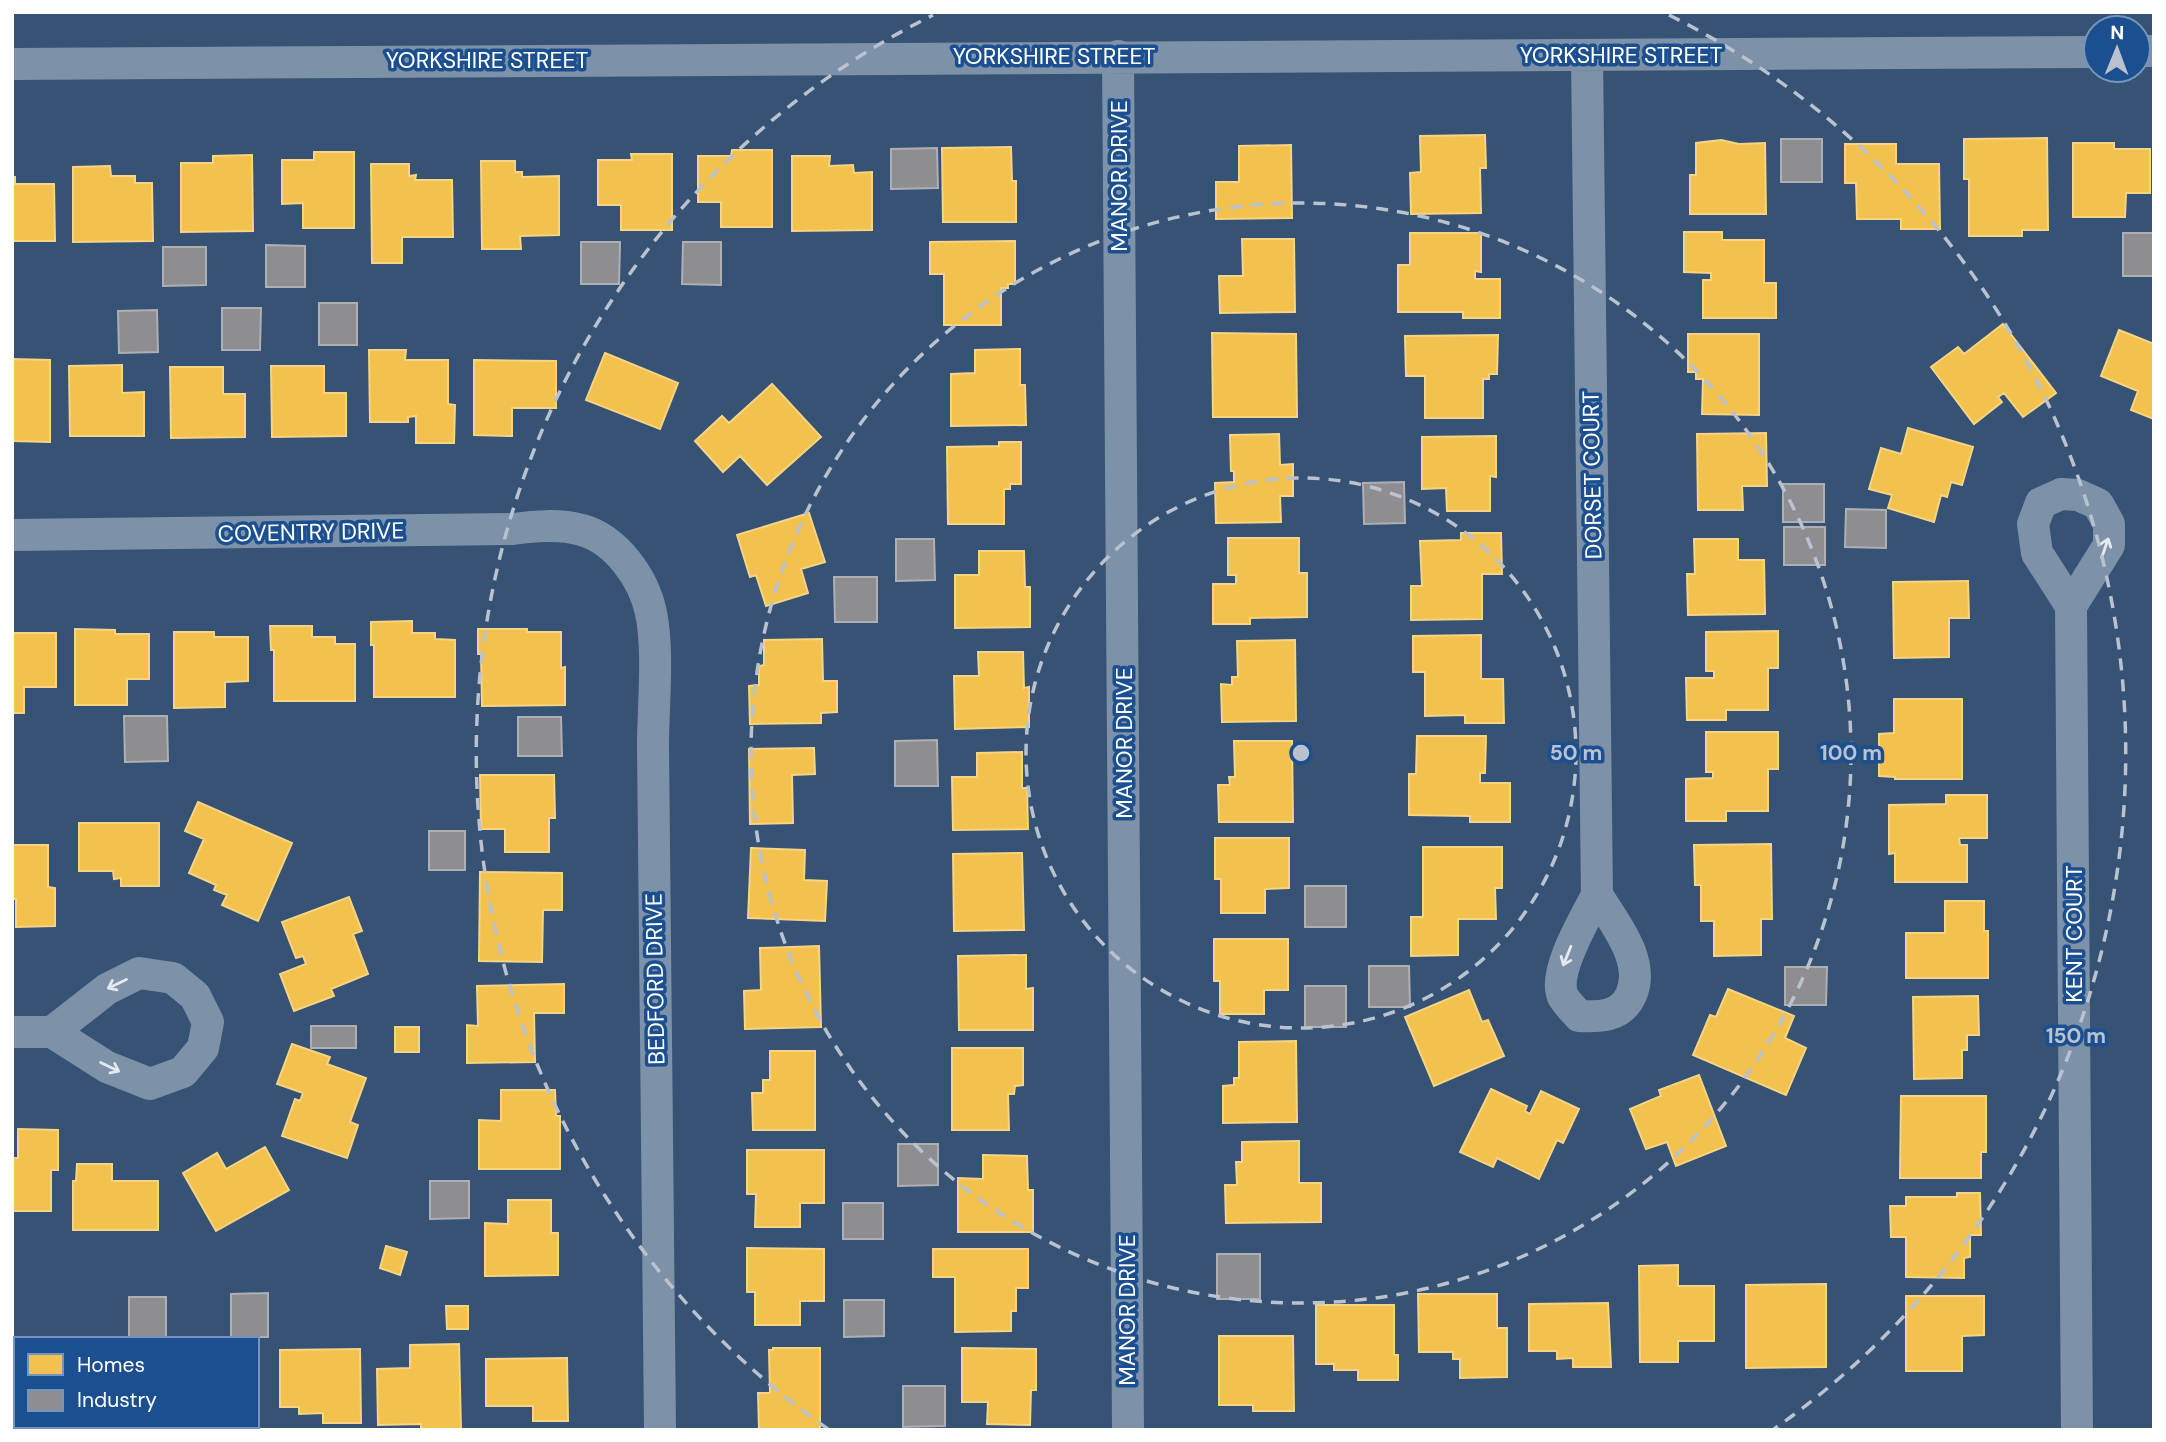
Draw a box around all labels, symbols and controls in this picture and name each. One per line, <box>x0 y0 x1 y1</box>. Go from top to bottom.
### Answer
north arrow <box>2082 14 2152 84</box>
text: N <box>2110 20 2124 45</box>
street label: YORKSHIRE STREET <box>1520 40 1722 70</box>
street label: YORKSHIRE STREET <box>953 41 1155 71</box>
street label: YORKSHIRE STREET <box>386 45 588 75</box>
street label: MANOR DRIVE <box>1104 100 1134 252</box>
street label: DORSET COURT <box>1576 390 1608 560</box>
street label: COVENTRY DRIVE <box>217 515 405 549</box>
one-way arrow <box>2100 537 2112 559</box>
street label: MANOR DRIVE <box>1109 667 1139 819</box>
text: 50 m <box>1550 739 1602 767</box>
text: 100 m <box>1820 739 1882 767</box>
centre of rings <box>1289 741 1313 765</box>
street label: KENT COURT <box>2059 865 2089 1003</box>
street label: BEDFORD DRIVE <box>639 893 671 1065</box>
one-way arrow <box>1560 945 1573 967</box>
one-way arrow <box>107 978 128 991</box>
text: 150 m <box>2046 1022 2106 1050</box>
one-way arrow <box>99 1061 120 1075</box>
street label: MANOR DRIVE <box>1112 1234 1142 1386</box>
legend <box>14 1337 259 1428</box>
text: Homes <box>77 1351 145 1379</box>
text: Industry <box>77 1386 157 1414</box>

